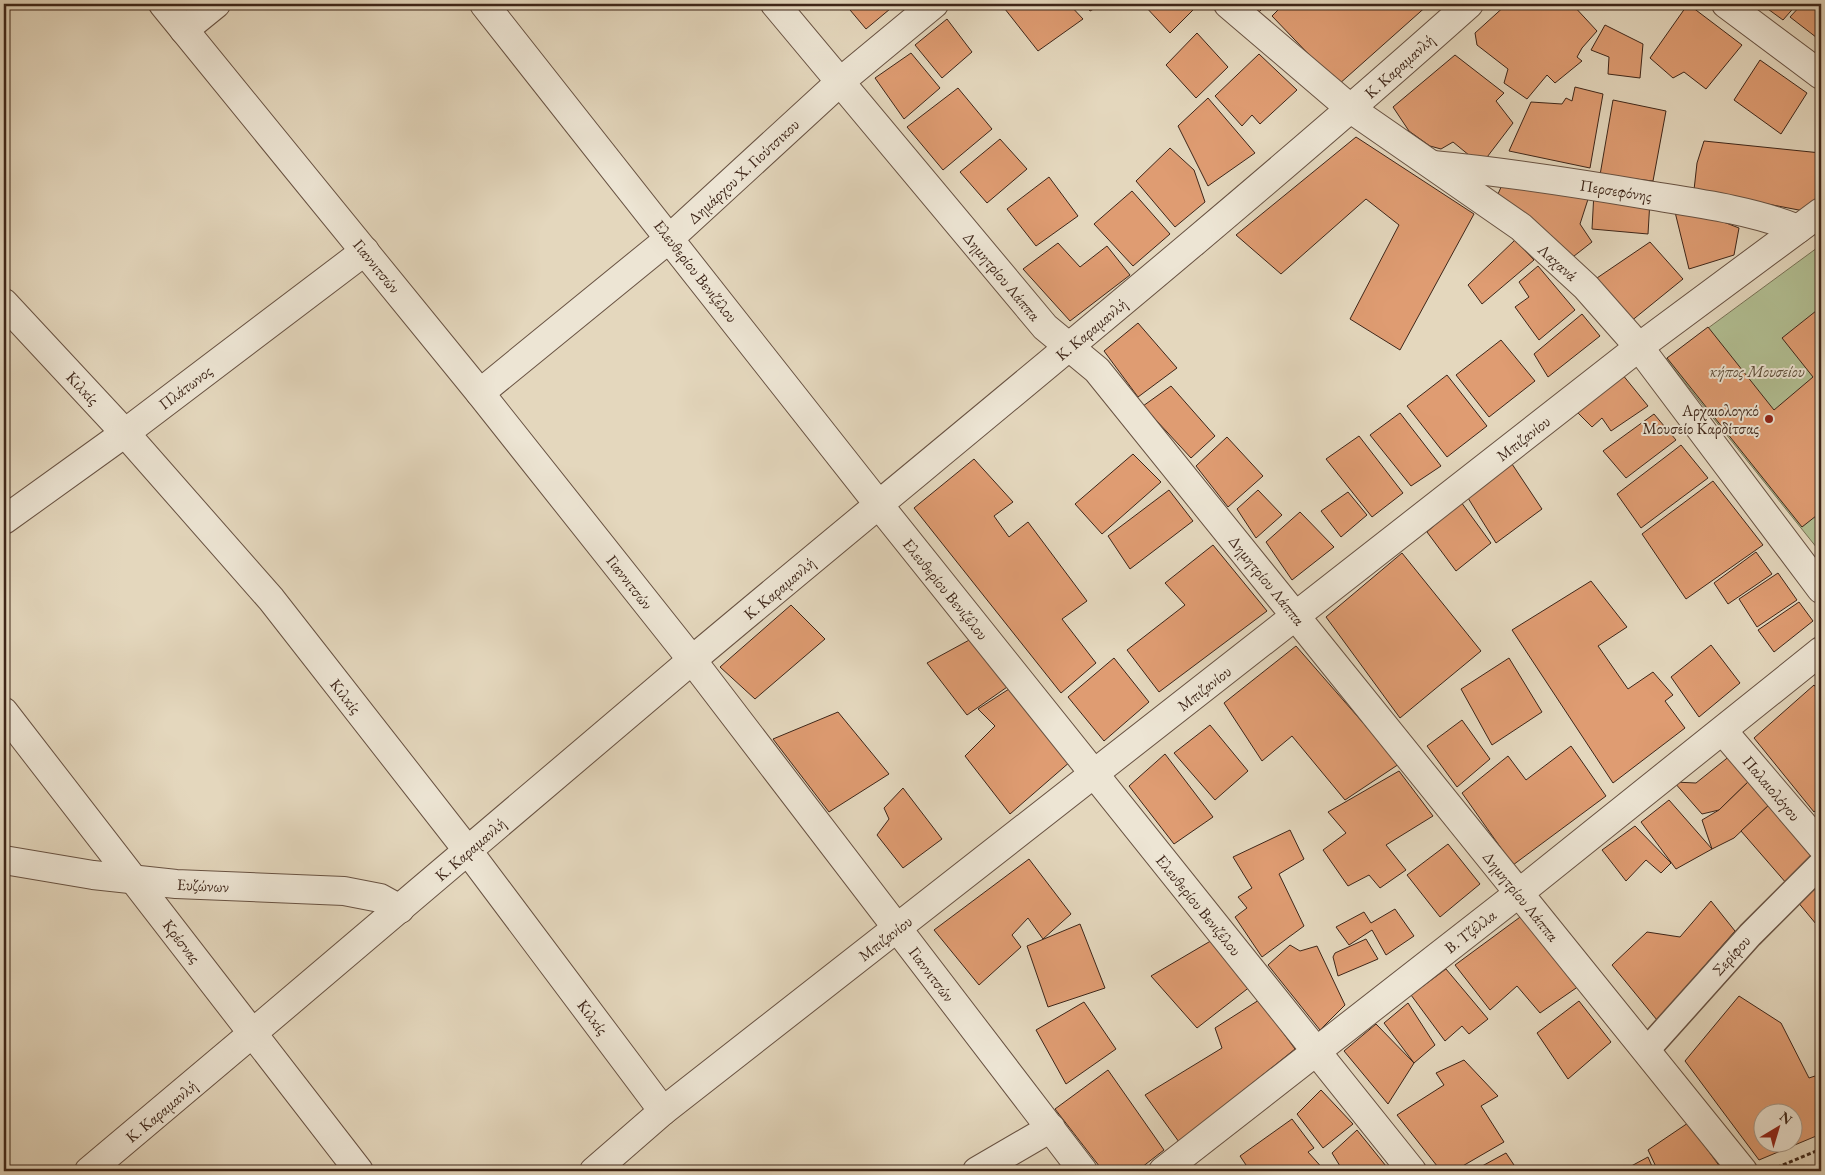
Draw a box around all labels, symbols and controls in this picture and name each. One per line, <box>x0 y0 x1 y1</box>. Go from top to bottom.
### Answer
street label: Κ. Καραμανλή <box>1360 29 1439 103</box>
street label: Δημάρχου Χ. Γιούτσικου <box>683 114 804 229</box>
street label: Περσεφόνης <box>1578 174 1654 207</box>
street label: Ελευθερίου Βενιζέλου <box>649 216 742 327</box>
street label: Δημητρίου Λάππα <box>958 227 1046 326</box>
street label: Γιαννιτσών <box>348 235 405 298</box>
street label: Λαχανά <box>1533 238 1582 286</box>
street label: Κ. Καραμανλή <box>1051 293 1131 365</box>
street label: Πλάτωνος <box>154 360 217 414</box>
park label: κήπος Μουσείου <box>1710 361 1805 382</box>
street label: Κιλκίς <box>62 367 104 410</box>
place label: Αρχαιολογκό Μουσείο Καρδίτσας <box>1642 400 1759 439</box>
street label: Μπιζανίου <box>1492 411 1555 466</box>
marker: Αρχαιολογκό Μουσείο Καρδίτσας <box>1763 413 1775 425</box>
street label: Δημητρίου Λάππα <box>1224 531 1310 630</box>
street label: Ελευθερίου Βενιζέλου <box>898 534 993 644</box>
street label: Γιαννιτσών <box>602 551 658 614</box>
street label: Κ. Καραμανλή <box>739 552 819 624</box>
street label: Μπιζανίου <box>1173 661 1236 716</box>
street label: Κιλκίς <box>325 674 366 719</box>
street label: Παλαιολόγου <box>1738 751 1805 826</box>
street label: Κ. Καραμανλή <box>431 813 510 886</box>
street label: Δημητρίου Λάππα <box>1478 847 1564 946</box>
street label: Ελευθερίου Βενιζέλου <box>1151 850 1246 960</box>
street label: Ευζώνων <box>176 874 230 897</box>
street label: Β. Τζέλλα <box>1440 904 1501 958</box>
street label: Μπιζανίου <box>854 911 917 966</box>
street label: Κρέσνας <box>158 915 206 968</box>
street label: Σερίφου <box>1708 931 1755 980</box>
street label: Γιαννιτσών <box>904 942 959 1006</box>
street label: Κιλκίς <box>572 995 613 1040</box>
street label: Κ. Καραμανλή <box>121 1075 201 1147</box>
north arrow <box>1752 1102 1802 1152</box>
text: N <box>1776 1107 1797 1129</box>

